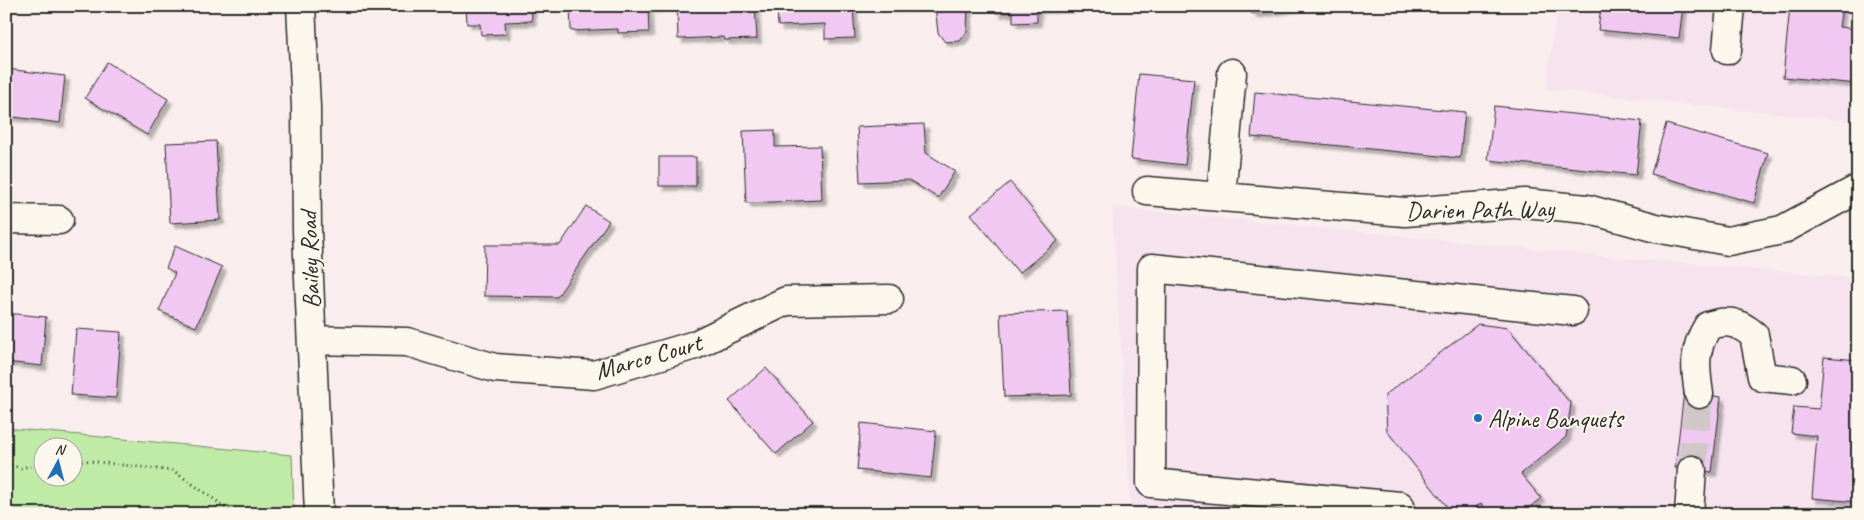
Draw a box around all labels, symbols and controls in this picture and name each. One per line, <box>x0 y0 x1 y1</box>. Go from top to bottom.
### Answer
street label: Darien Path Way <box>1406 193 1556 227</box>
street label: Bailey Road <box>292 208 328 309</box>
street label: Marco Court <box>591 326 708 387</box>
place label: Alpine Banquets <box>1488 403 1625 435</box>
marker: Alpine Banquets <box>1472 412 1484 424</box>
north arrow <box>32 438 82 488</box>
text: N <box>54 441 67 459</box>

